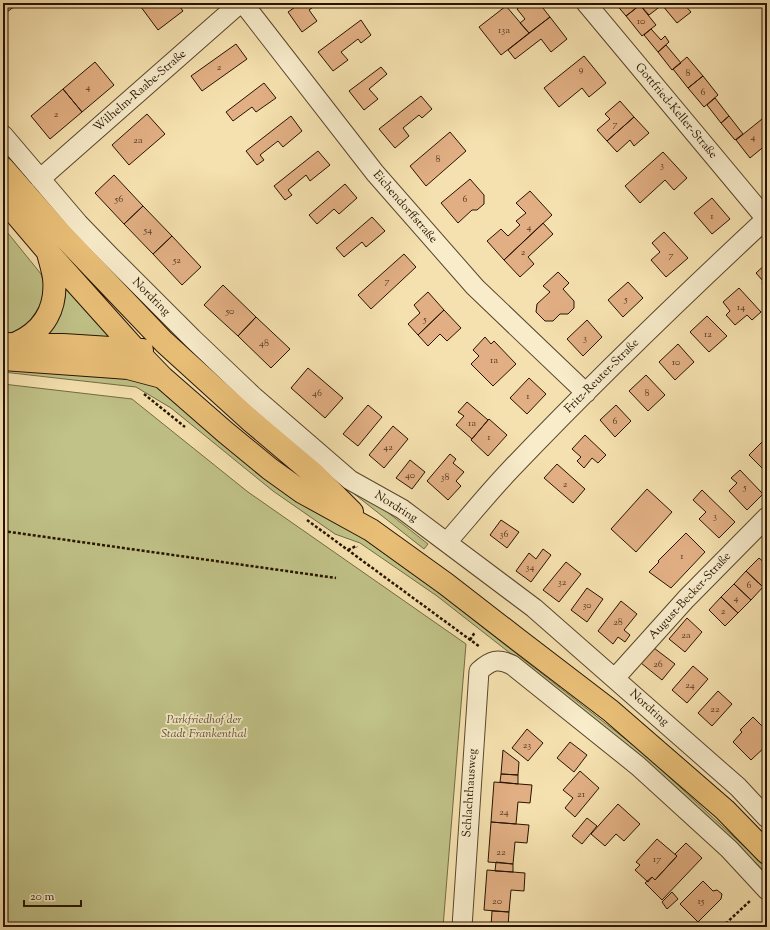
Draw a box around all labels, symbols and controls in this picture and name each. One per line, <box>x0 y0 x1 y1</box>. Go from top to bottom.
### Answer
house number: 10 <box>637 14 645 29</box>
house number: 13a <box>498 23 510 38</box>
street label: Wilhelm-Raabe-Straße <box>90 45 191 137</box>
street label: Gottfried-Keller-Straße <box>630 59 722 163</box>
house number: 2 <box>217 60 222 75</box>
house number: 9 <box>579 62 584 77</box>
house number: 8 <box>686 66 691 81</box>
house number: 4 <box>85 80 91 95</box>
house number: 6 <box>701 85 706 100</box>
house number: 2 <box>54 107 59 122</box>
house number: 7 <box>612 117 618 132</box>
house number: 4 <box>750 130 756 145</box>
house number: 2a <box>133 133 143 148</box>
house number: 8 <box>436 152 441 167</box>
house number: 3 <box>660 158 664 173</box>
street label: Eichendorffstraße <box>368 167 442 248</box>
house number: 56 <box>114 192 123 207</box>
house number: 6 <box>463 192 468 207</box>
house number: 1 <box>710 209 714 224</box>
house number: 4 <box>526 220 532 235</box>
house number: 54 <box>143 223 152 238</box>
house number: 2 <box>521 245 526 260</box>
house number: 7 <box>668 248 674 263</box>
house number: 52 <box>172 253 181 268</box>
street label: Nordring <box>128 274 174 320</box>
house number: 7 <box>384 274 390 289</box>
house number: 5 <box>623 292 628 307</box>
house number: 14 <box>737 300 745 315</box>
house number: 50 <box>225 304 234 319</box>
house number: 5 <box>422 312 427 327</box>
house number: 12 <box>704 327 712 342</box>
house number: 3 <box>583 331 587 346</box>
street label: Fritz-Reuter-Straße <box>561 334 644 417</box>
house number: 48 <box>259 336 269 351</box>
house number: 1a <box>490 353 498 368</box>
house number: 10 <box>672 355 680 370</box>
house number: 46 <box>312 386 322 401</box>
house number: 8 <box>645 386 650 401</box>
house number: 1 <box>526 389 530 404</box>
house number: 6 <box>613 414 618 429</box>
house number: 1a <box>468 416 476 431</box>
house number: 1 <box>487 430 491 445</box>
house number: 42 <box>383 440 393 455</box>
house number: 40 <box>405 468 415 483</box>
house number: 38 <box>440 470 450 485</box>
house number: 2 <box>563 477 568 492</box>
house number: 5 <box>742 480 747 495</box>
street label: Nordring <box>371 487 421 527</box>
house number: 3 <box>713 509 717 524</box>
house number: 36 <box>500 527 508 542</box>
street label: August-Becker-Straße <box>645 548 736 644</box>
house number: 1 <box>680 549 684 564</box>
house number: 34 <box>525 560 535 575</box>
house number: 32 <box>558 575 567 590</box>
house number: 6 <box>747 578 752 593</box>
house number: 4 <box>733 591 739 606</box>
house number: 30 <box>582 598 592 613</box>
house number: 2 <box>721 604 726 619</box>
house number: 28 <box>613 615 623 630</box>
house number: 2a <box>681 628 691 643</box>
house number: 26 <box>653 657 663 672</box>
house number: 24 <box>685 678 695 693</box>
street label: Nordring <box>625 685 673 731</box>
house number: 22 <box>710 702 720 717</box>
park label: Parkfriedhof der Stadt Frankenthal <box>161 711 247 743</box>
house number: 23 <box>523 738 531 753</box>
street label: Schlachthausweg <box>458 748 482 838</box>
house number: 21 <box>577 787 586 802</box>
house number: 24 <box>499 805 509 820</box>
house number: 22 <box>496 845 506 860</box>
house number: 17 <box>653 852 661 867</box>
scale bar <box>24 882 81 908</box>
text: 20 m <box>30 888 55 906</box>
house number: 20 <box>492 894 502 909</box>
house number: 15 <box>698 894 705 909</box>

